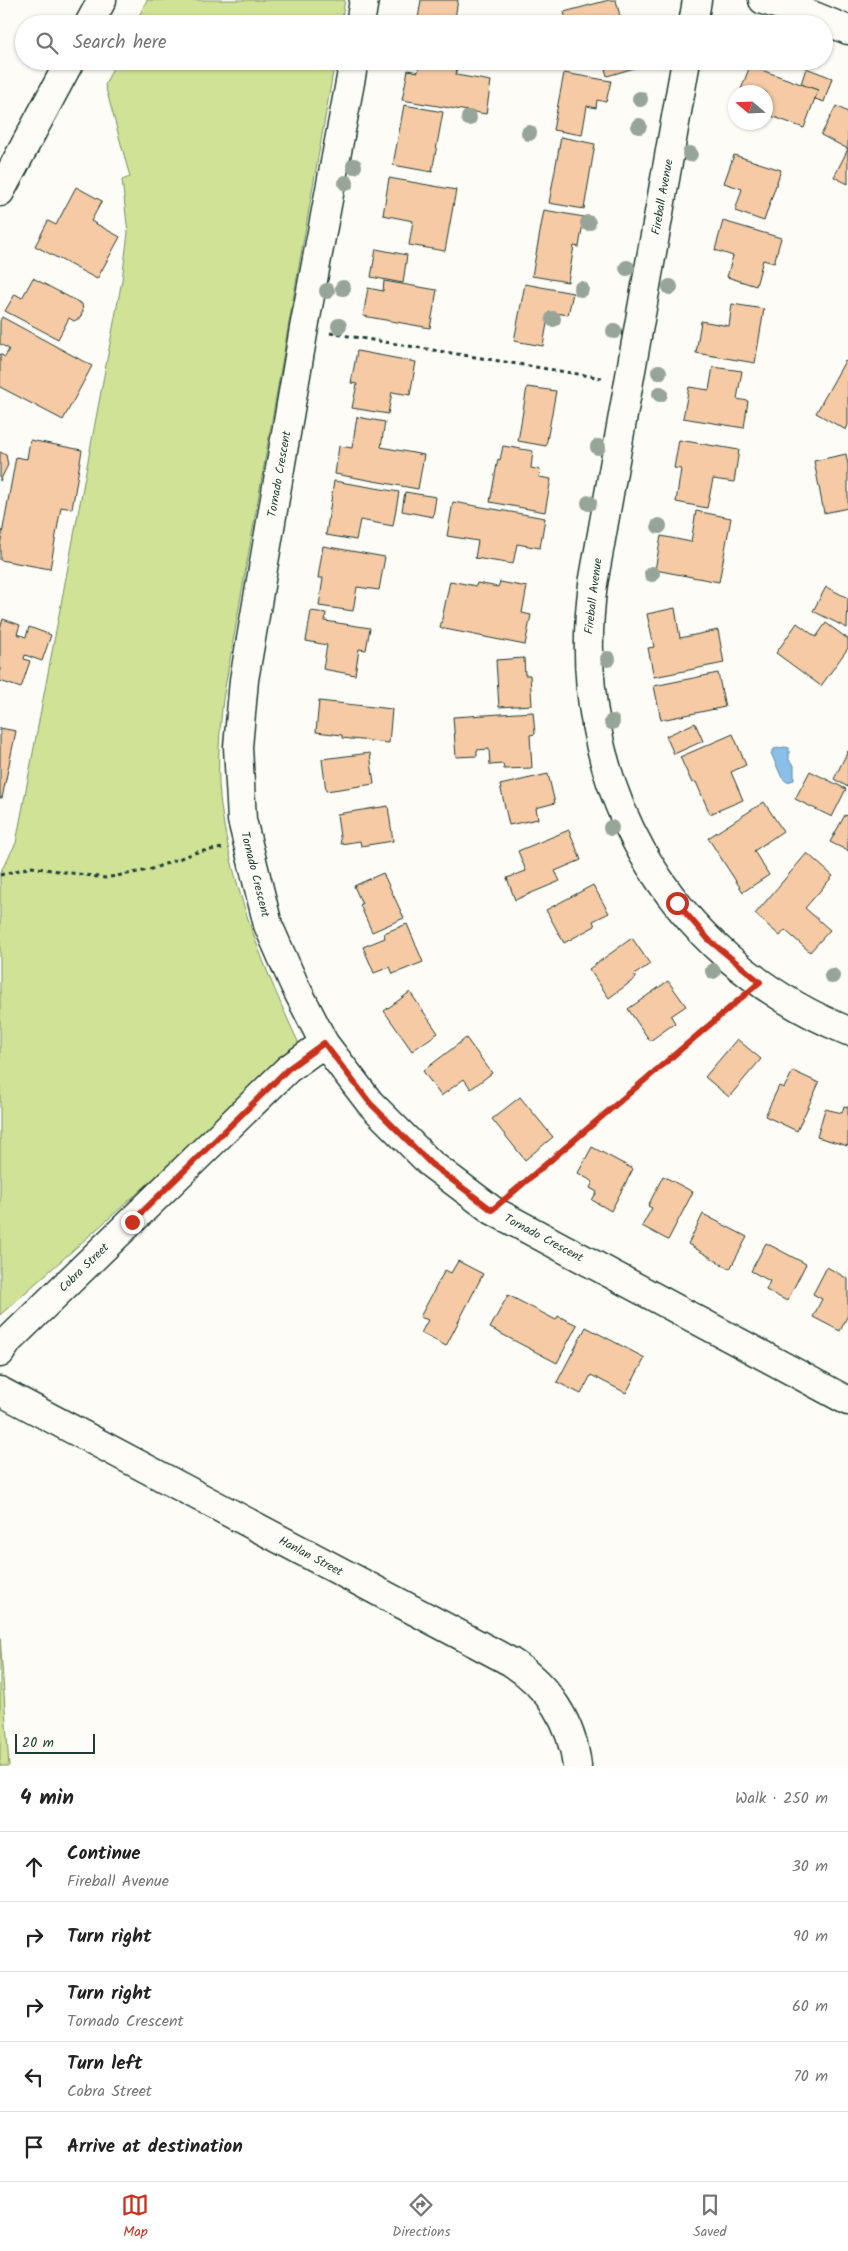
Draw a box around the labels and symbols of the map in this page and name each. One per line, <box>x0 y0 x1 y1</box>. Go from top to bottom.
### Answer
north arrow <box>728 85 773 130</box>
street label: Fireball Avenue <box>646 157 679 236</box>
street label: Tornado Crescent <box>263 429 297 519</box>
street label: Fireball Avenue <box>579 556 608 635</box>
street label: Tornado Crescent <box>235 830 275 920</box>
route start <box>666 892 689 915</box>
street label: Tornado Crescent <box>500 1209 587 1267</box>
route end <box>121 1211 144 1234</box>
street label: Cobra Street <box>55 1238 114 1297</box>
street label: Hanlan Street <box>275 1531 347 1581</box>
scale bar <box>15 1731 95 1754</box>

